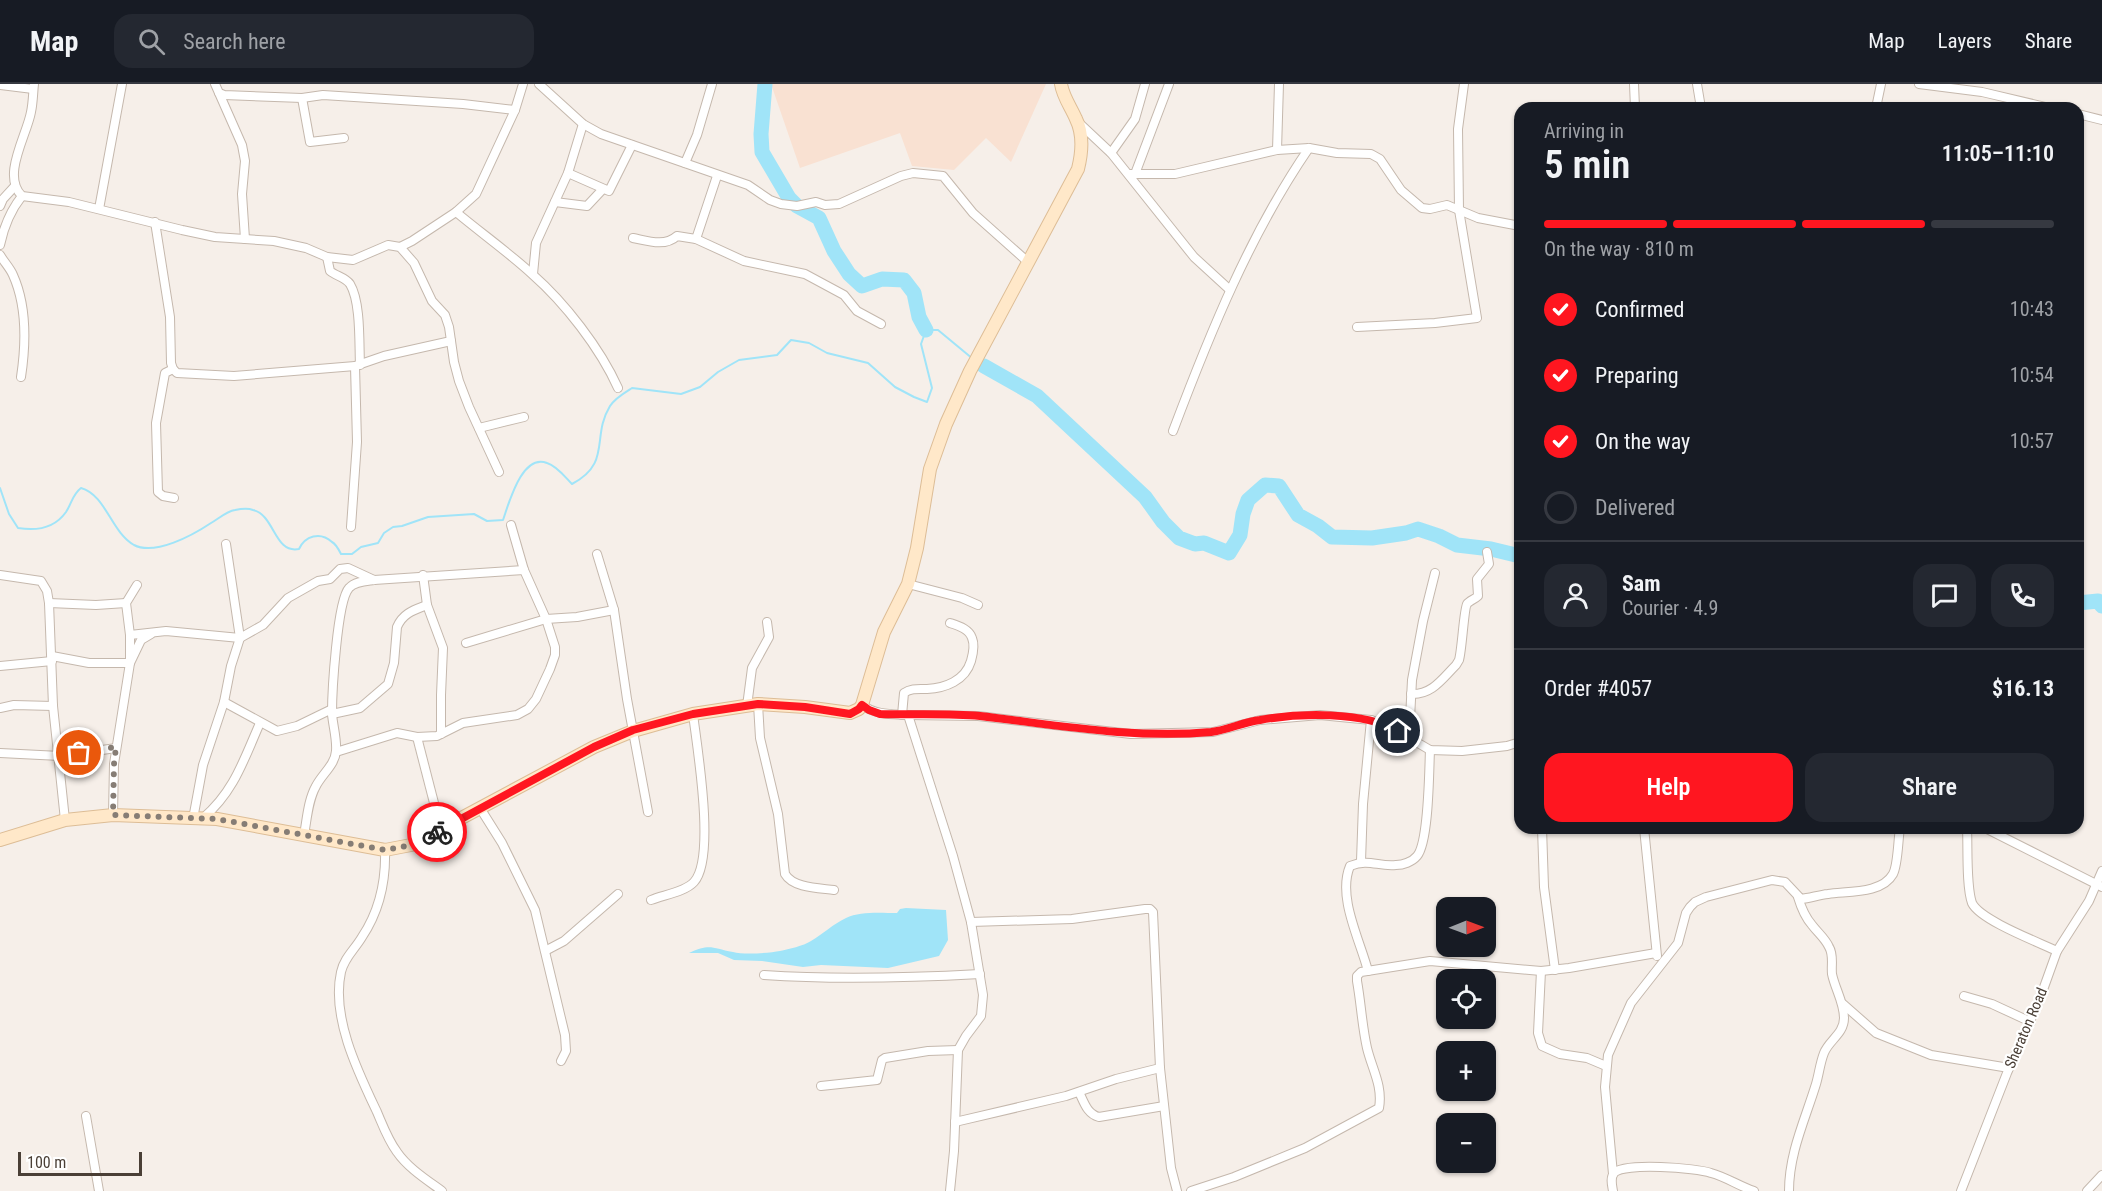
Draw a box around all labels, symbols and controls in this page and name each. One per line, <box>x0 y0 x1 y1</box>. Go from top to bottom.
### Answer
search box <box>114 14 534 68</box>
text: Map <box>30 25 78 58</box>
icon: search <box>135 25 168 58</box>
text: Search here <box>183 29 286 54</box>
text: Map <box>1868 29 1905 53</box>
text: Layers <box>1938 29 1992 53</box>
text: Share <box>2025 29 2072 53</box>
text: Arriving in <box>1544 119 1624 143</box>
text: 11:05–11:10 <box>1942 141 2054 166</box>
text: 5 min <box>1544 142 1630 188</box>
text: On the way · 810 m <box>1544 237 1694 261</box>
icon: check <box>1544 293 1577 326</box>
text: Confirmed <box>1595 297 1684 322</box>
text: 10:43 <box>2010 297 2054 321</box>
icon: check <box>1544 359 1577 392</box>
text: Preparing <box>1595 363 1679 388</box>
text: 10:54 <box>2010 363 2054 387</box>
icon: check <box>1544 425 1577 458</box>
text: On the way <box>1595 429 1690 454</box>
text: 10:57 <box>2010 429 2054 453</box>
text: Delivered <box>1595 495 1675 520</box>
button: person <box>1544 564 1607 627</box>
button: chat <box>1913 564 1976 627</box>
button: phone <box>1991 564 2054 627</box>
text: Sam <box>1622 571 1661 596</box>
text: Courier · 4.9 <box>1622 596 1718 620</box>
text: Order #4057 <box>1544 676 1652 701</box>
text: $16.13 <box>1992 676 2054 701</box>
pin <box>1372 705 1423 756</box>
icon: home <box>1381 714 1414 747</box>
pin <box>53 727 104 778</box>
icon: bag <box>62 736 95 769</box>
button: Help <box>1544 753 1793 822</box>
button: Share <box>1805 753 2054 822</box>
courier <box>407 802 467 862</box>
icon: bike <box>421 816 454 849</box>
north arrow <box>1436 897 1496 957</box>
map controls <box>1436 897 1496 1173</box>
button: locate <box>1436 969 1496 1029</box>
street label: Sheraton Road <box>2001 985 2051 1071</box>
button: + <box>1436 1041 1496 1101</box>
button: − <box>1436 1113 1496 1173</box>
scale bar <box>18 1149 142 1176</box>
text: 100 m <box>27 1153 66 1172</box>

